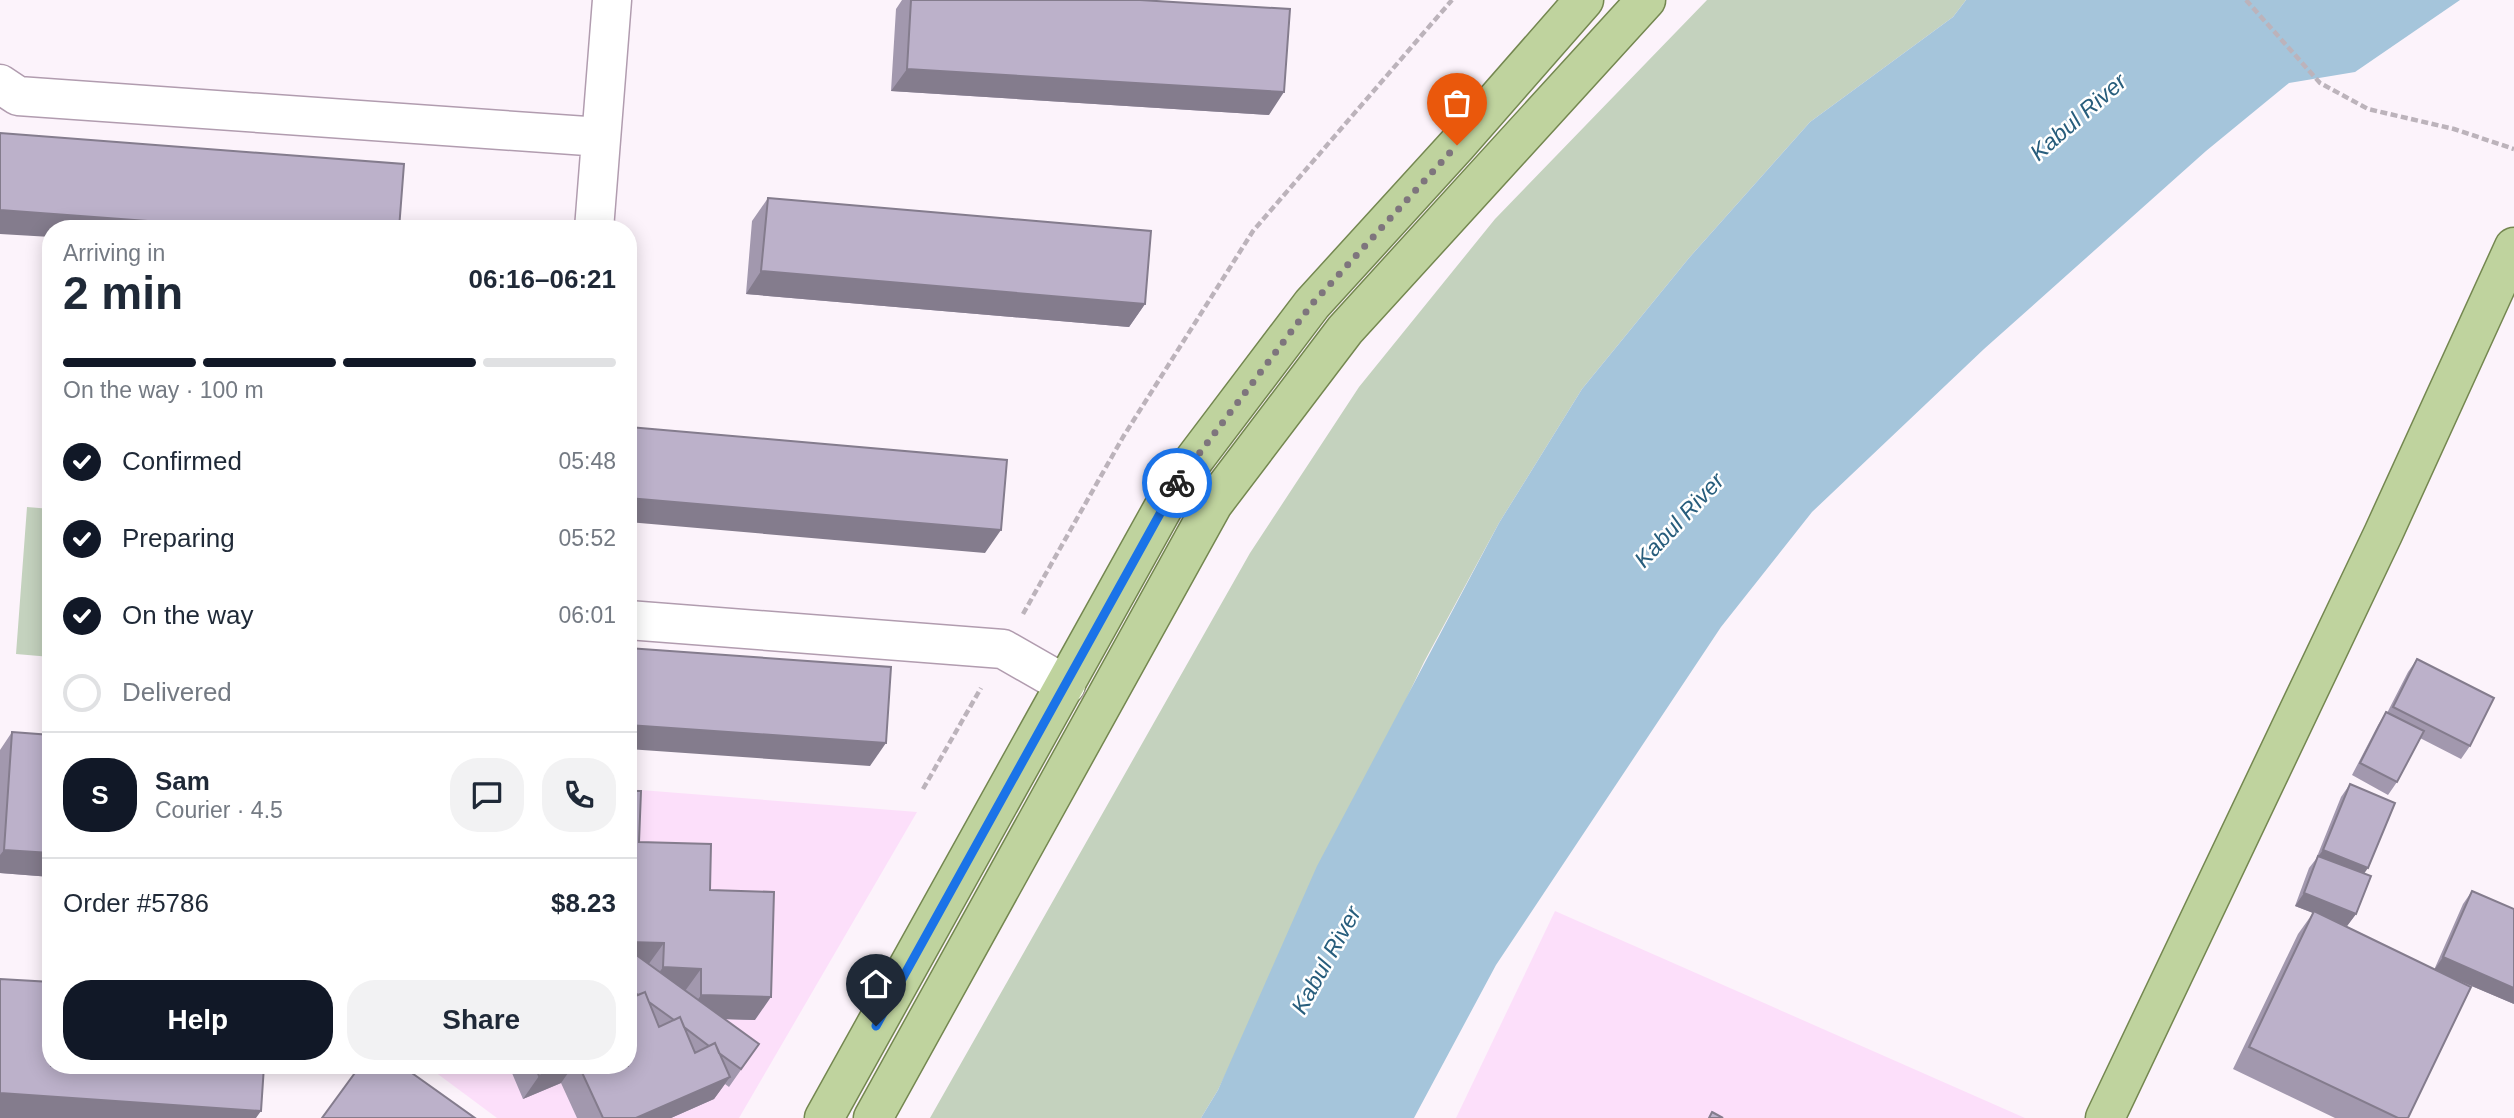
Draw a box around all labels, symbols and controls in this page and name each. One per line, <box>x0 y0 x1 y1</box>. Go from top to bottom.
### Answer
water label: Kabul River <box>2025 67 2132 166</box>
pin <box>1427 73 1487 145</box>
icon: bag <box>1438 84 1476 122</box>
text: Arriving in <box>63 240 165 266</box>
text: 06:16–06:21 <box>469 264 616 294</box>
text: 2 min <box>63 267 183 319</box>
text: On the way · 100 m <box>63 377 264 403</box>
icon: check <box>63 443 101 481</box>
text: Confirmed <box>122 446 242 476</box>
text: 05:48 <box>558 448 616 474</box>
courier <box>1142 448 1212 518</box>
icon: bike <box>1158 464 1196 502</box>
water label: Kabul River <box>1629 467 1730 572</box>
icon: check <box>63 520 101 558</box>
text: Preparing <box>122 523 235 553</box>
text: 05:52 <box>558 525 616 551</box>
icon: check <box>63 597 101 635</box>
text: On the way <box>122 600 254 630</box>
text: 06:01 <box>558 602 616 628</box>
text: Delivered <box>122 677 232 707</box>
button: chat <box>450 758 524 832</box>
button: phone <box>542 758 616 832</box>
text: Sam <box>155 766 210 796</box>
text: S <box>91 780 109 810</box>
text: Courier · 4.5 <box>155 797 283 823</box>
text: Order #5786 <box>63 888 209 918</box>
text: $8.23 <box>551 888 616 918</box>
water label: Kabul River <box>1286 901 1367 1018</box>
pin <box>846 954 906 1026</box>
icon: home <box>857 965 895 1003</box>
button: Help <box>63 980 333 1060</box>
button: Share <box>347 980 616 1060</box>

